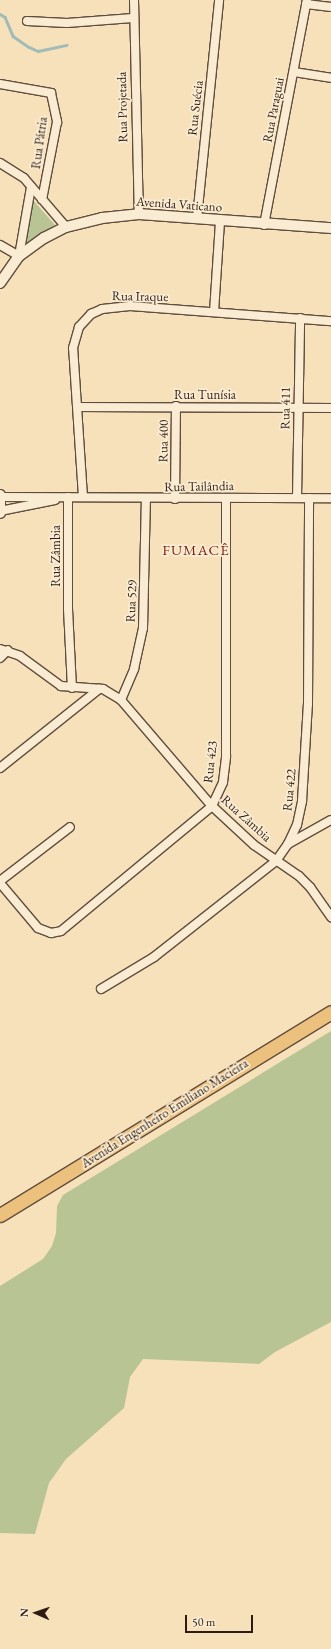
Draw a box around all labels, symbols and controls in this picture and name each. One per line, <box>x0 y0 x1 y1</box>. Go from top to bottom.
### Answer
street label: Rua Projetada <box>115 71 131 143</box>
street label: Rua Paraguai <box>260 76 288 144</box>
street label: Rua Suécia <box>185 80 207 136</box>
street label: Rua Pátria <box>29 116 51 170</box>
street label: Avenida Vaticano <box>135 194 223 216</box>
street label: Rua Iraque <box>112 289 168 305</box>
street label: Rua Tunísia <box>174 387 236 403</box>
street label: Rua 411 <box>278 387 294 429</box>
street label: Rua 400 <box>156 420 172 462</box>
street label: Rua Tailândia <box>164 479 234 495</box>
street label: Rua Zâmbia <box>48 525 64 587</box>
district label: FUMACÊ <box>162 541 230 559</box>
street label: Rua 529 <box>123 579 141 623</box>
street label: Rua 423 <box>201 740 221 784</box>
street label: Rua 422 <box>280 768 300 812</box>
street label: Rua Zâmbia <box>218 792 274 846</box>
street label: Avenida Engenheiro Emiliano Macieira <box>79 1056 251 1172</box>
north arrow <box>16 1593 56 1633</box>
scale bar <box>187 1607 255 1633</box>
text: N <box>17 1608 31 1617</box>
text: 50 m <box>192 1614 215 1630</box>

